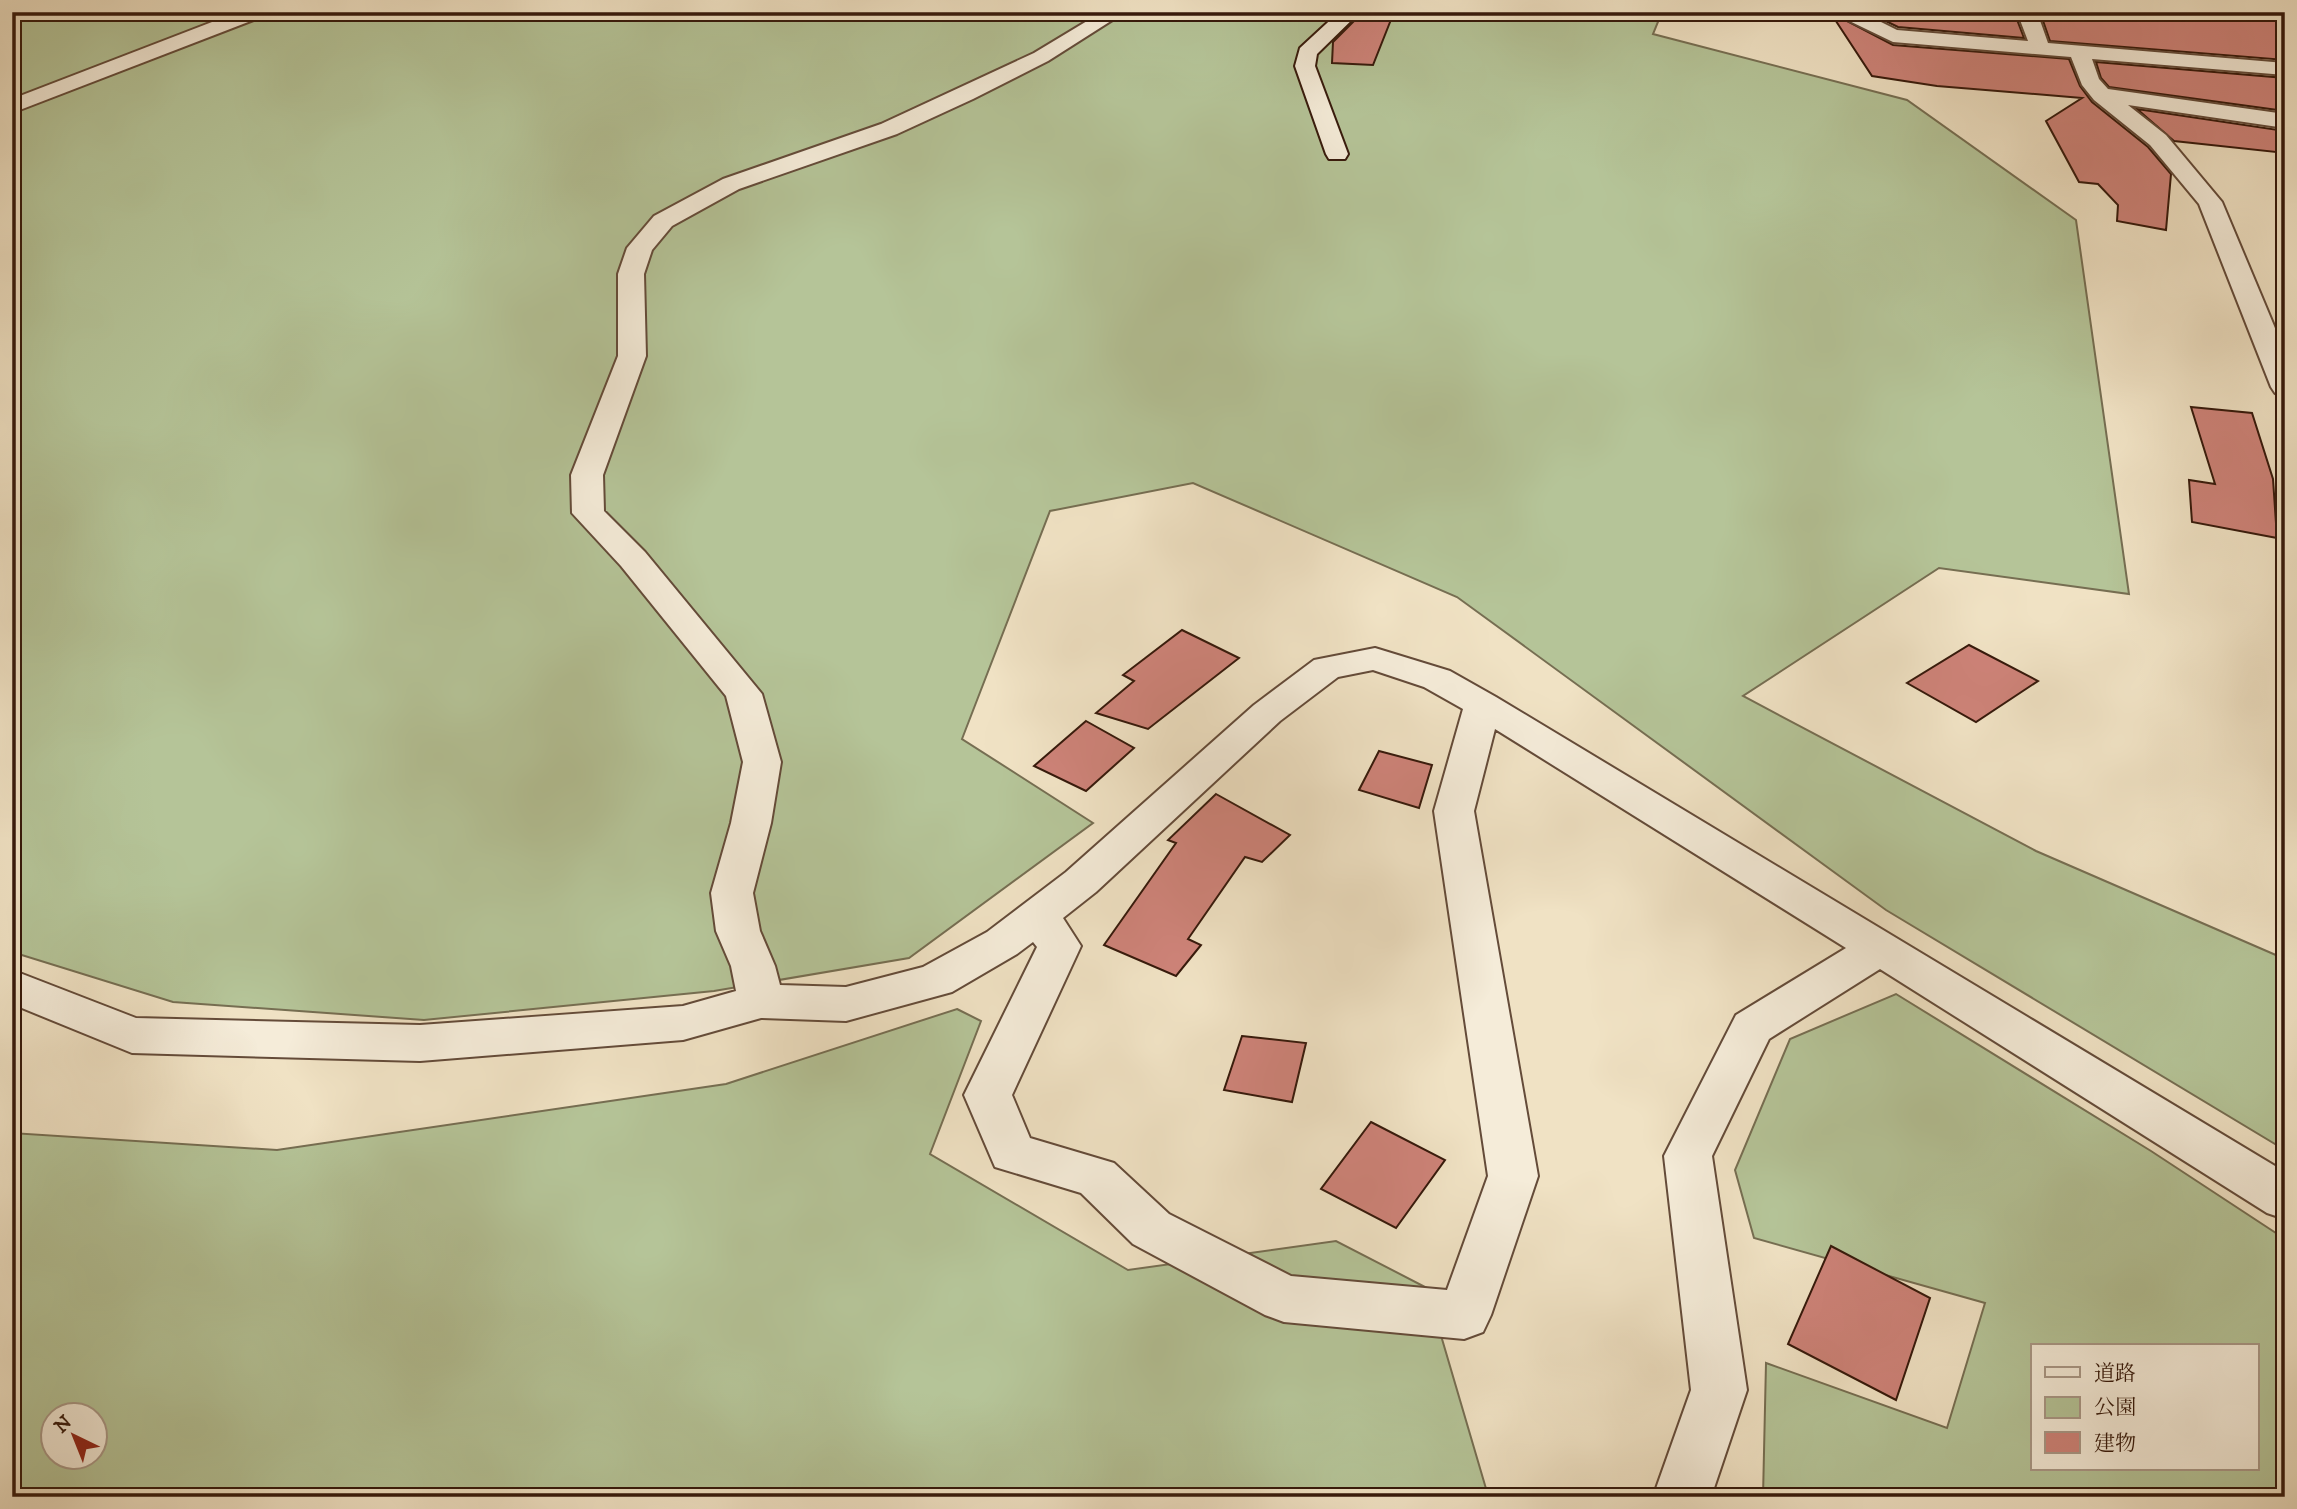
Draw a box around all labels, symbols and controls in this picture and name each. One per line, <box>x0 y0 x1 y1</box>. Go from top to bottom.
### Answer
legend <box>2031 1344 2258 1470</box>
text: 道路 <box>2094 1361 2136 1387</box>
text: 公園 <box>2094 1395 2136 1421</box>
north arrow <box>38 1400 108 1470</box>
text: N <box>50 1411 77 1438</box>
text: 建物 <box>2094 1431 2136 1457</box>

